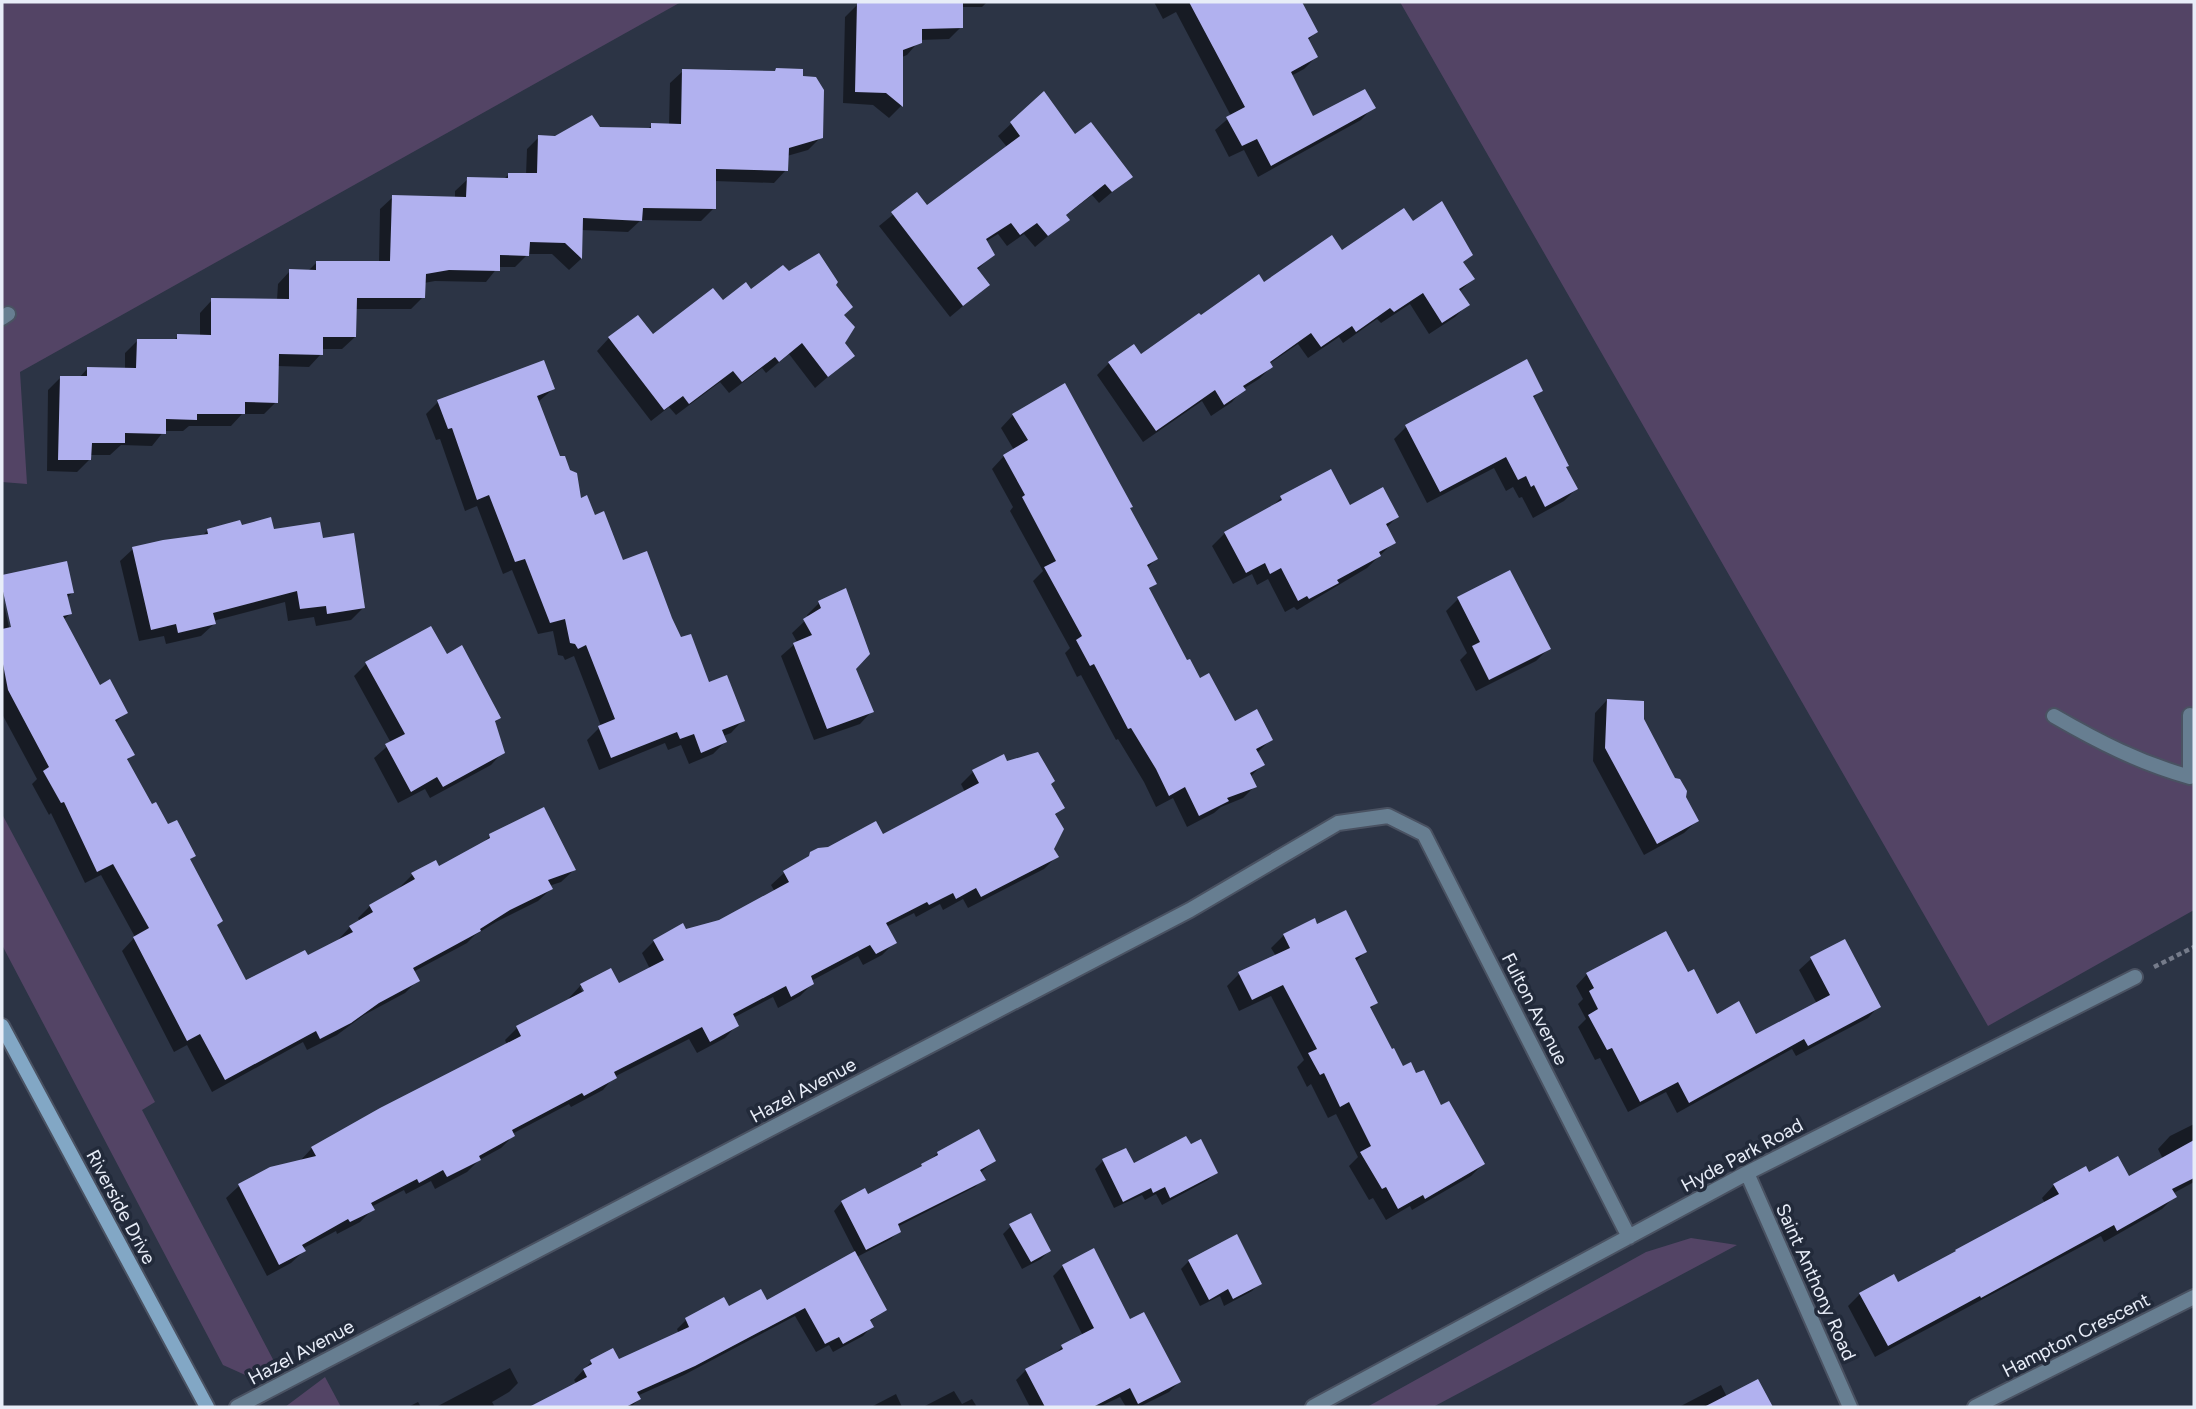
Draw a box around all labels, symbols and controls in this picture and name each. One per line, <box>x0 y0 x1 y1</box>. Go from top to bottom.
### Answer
street label: Fulton Avenue <box>1497 949 1573 1069</box>
street label: Hazel Avenue <box>746 1052 860 1128</box>
street label: Hyde Park Road <box>1677 1113 1807 1197</box>
street label: Riverside Drive <box>81 1146 161 1268</box>
street label: Saint Anthony Road <box>1771 1200 1861 1364</box>
street label: Hampton Crescent <box>1998 1288 2154 1382</box>
street label: Hazel Avenue <box>244 1314 358 1390</box>

